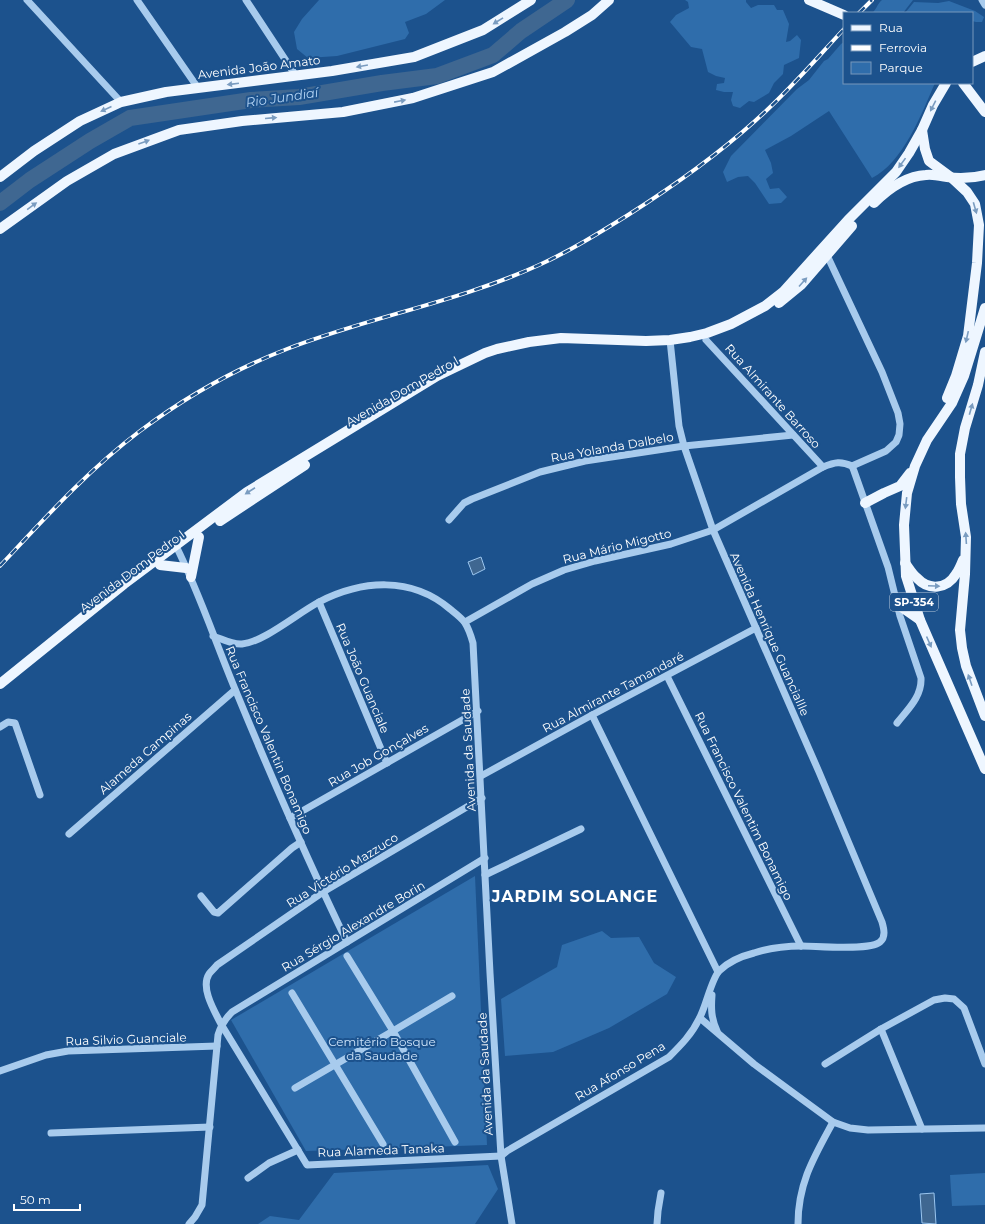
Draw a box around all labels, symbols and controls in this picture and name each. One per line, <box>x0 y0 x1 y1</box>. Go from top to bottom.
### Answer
legend <box>843 12 973 84</box>
one-way arrow <box>492 17 503 24</box>
text: Rua <box>879 20 903 35</box>
text: Ferrovia <box>879 40 927 55</box>
street label: Avenida João Amato <box>197 52 321 82</box>
text: Parque <box>879 60 923 75</box>
one-way arrow <box>356 63 368 69</box>
one-way arrow <box>227 81 239 87</box>
water label: Rio Jundiaí <box>245 84 321 110</box>
one-way arrow <box>393 97 406 103</box>
one-way arrow <box>930 100 936 112</box>
one-way arrow <box>101 106 112 112</box>
one-way arrow <box>265 115 277 122</box>
one-way arrow <box>138 139 150 145</box>
one-way arrow <box>898 158 906 168</box>
one-way arrow <box>26 202 37 211</box>
one-way arrow <box>972 202 978 214</box>
one-way arrow <box>798 277 808 287</box>
one-way arrow <box>964 331 970 343</box>
street label: Rua Almirante Barroso <box>722 341 824 451</box>
street label: Avenida Dom Pedro I <box>343 353 461 429</box>
one-way arrow <box>968 403 974 415</box>
street label: Rua Yolanda Dalbelo <box>549 429 675 465</box>
one-way arrow <box>244 487 256 494</box>
one-way arrow <box>903 496 910 509</box>
street label: Rua Mário Migotto <box>561 525 673 567</box>
street label: Avenida Dom Pedro I <box>76 527 188 615</box>
one-way arrow <box>962 531 969 544</box>
street label: Avenida Henrique Guanciallle <box>727 550 813 718</box>
one-way arrow <box>928 583 941 589</box>
road number: SP-354 <box>890 593 938 611</box>
street label: Rua João Guanciale <box>333 621 393 735</box>
one-way arrow <box>926 637 932 648</box>
street label: Rua Francisco Valentin Bonamigo <box>222 644 316 836</box>
street label: Rua Almirante Tamandaré <box>540 648 686 736</box>
one-way arrow <box>967 674 973 686</box>
street label: Avenida da Saudade <box>457 688 479 812</box>
street label: Alameda Campinas <box>96 709 195 797</box>
street label: Rua Francisco Valentim Bonamigo <box>692 709 796 903</box>
street label: Rua Job Gonçalves <box>325 720 431 790</box>
street label: Rua Victório Mazzuco <box>283 829 401 911</box>
street label: Rua Sérgio Alexandre Borin <box>279 877 427 975</box>
district label: JARDIM SOLANGE <box>491 887 658 906</box>
street label: Avenida da Saudade <box>474 1012 496 1136</box>
street label: Rua Silvio Guanciale <box>65 1029 187 1049</box>
park label: Cemitério Bosque da Saudade <box>328 1034 436 1063</box>
street label: Rua Afonso Pena <box>572 1038 668 1104</box>
street label: Rua Alameda Tanaka <box>317 1140 445 1160</box>
scale bar <box>14 1186 80 1212</box>
text: 50 m <box>20 1192 51 1207</box>

